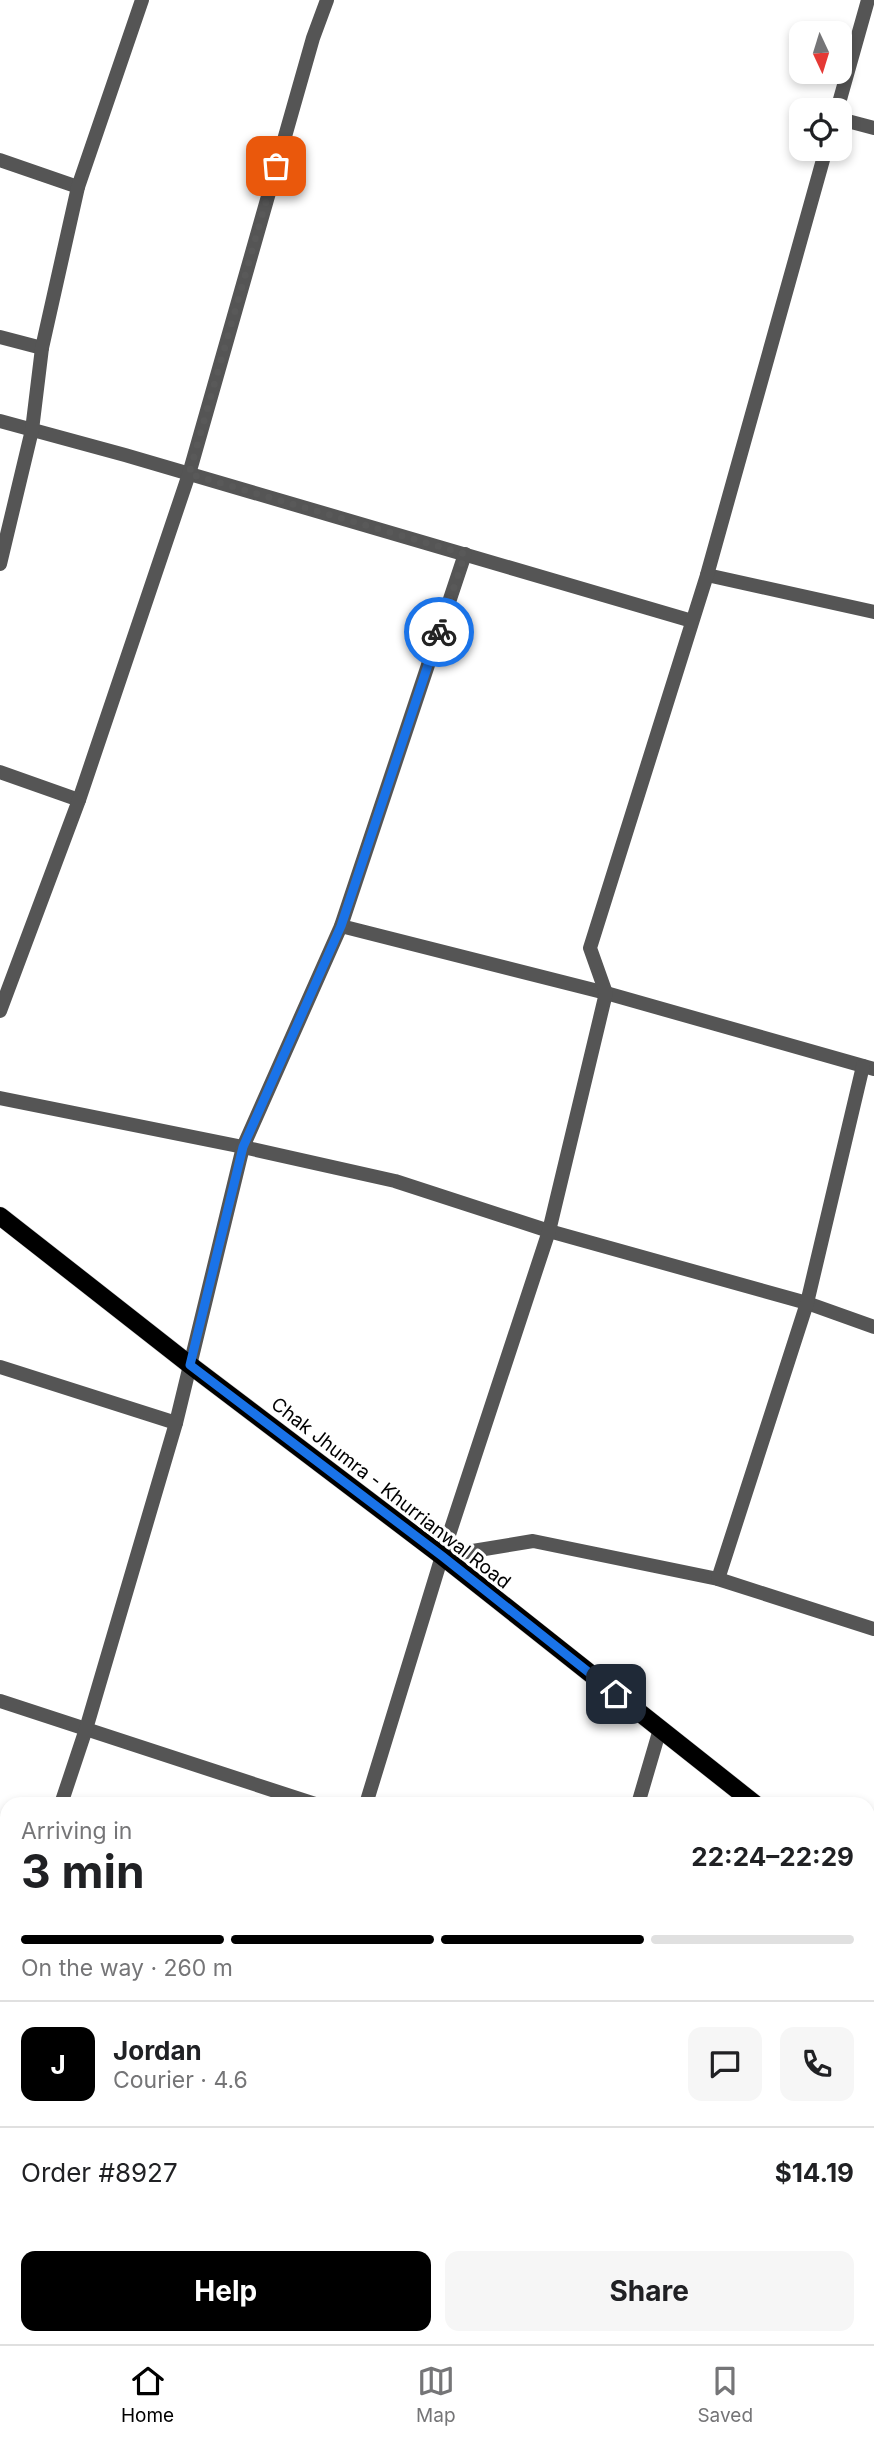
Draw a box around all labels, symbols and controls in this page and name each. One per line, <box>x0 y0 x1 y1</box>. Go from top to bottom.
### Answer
north arrow <box>789 21 852 84</box>
map controls <box>789 21 852 161</box>
button: locate <box>789 98 852 161</box>
pin <box>246 136 306 196</box>
icon: bag <box>257 147 295 185</box>
courier <box>404 597 474 667</box>
icon: bike <box>420 613 458 651</box>
street label: Chak Jhumra - Khurrianwal Road <box>267 1392 515 1594</box>
pin <box>586 1664 646 1724</box>
icon: home <box>597 1675 635 1713</box>
text: Arriving in <box>21 1817 132 1845</box>
text: 22:24–22:29 <box>691 1841 854 1872</box>
text: 3 min <box>21 1843 145 1899</box>
text: On the way · 260 m <box>21 1954 233 1982</box>
button: chat <box>688 2027 762 2101</box>
button: phone <box>780 2027 854 2101</box>
text: Jordan <box>113 2035 202 2066</box>
text: J <box>50 2049 66 2080</box>
text: Courier · 4.6 <box>113 2066 248 2094</box>
text: Order #8927 <box>21 2157 178 2188</box>
text: $14.19 <box>775 2157 854 2188</box>
button: Help <box>21 2251 431 2331</box>
button: Share <box>445 2251 854 2331</box>
tab: Home <box>121 2362 174 2427</box>
tab: Map <box>416 2362 456 2427</box>
tab: Saved <box>697 2362 753 2427</box>

